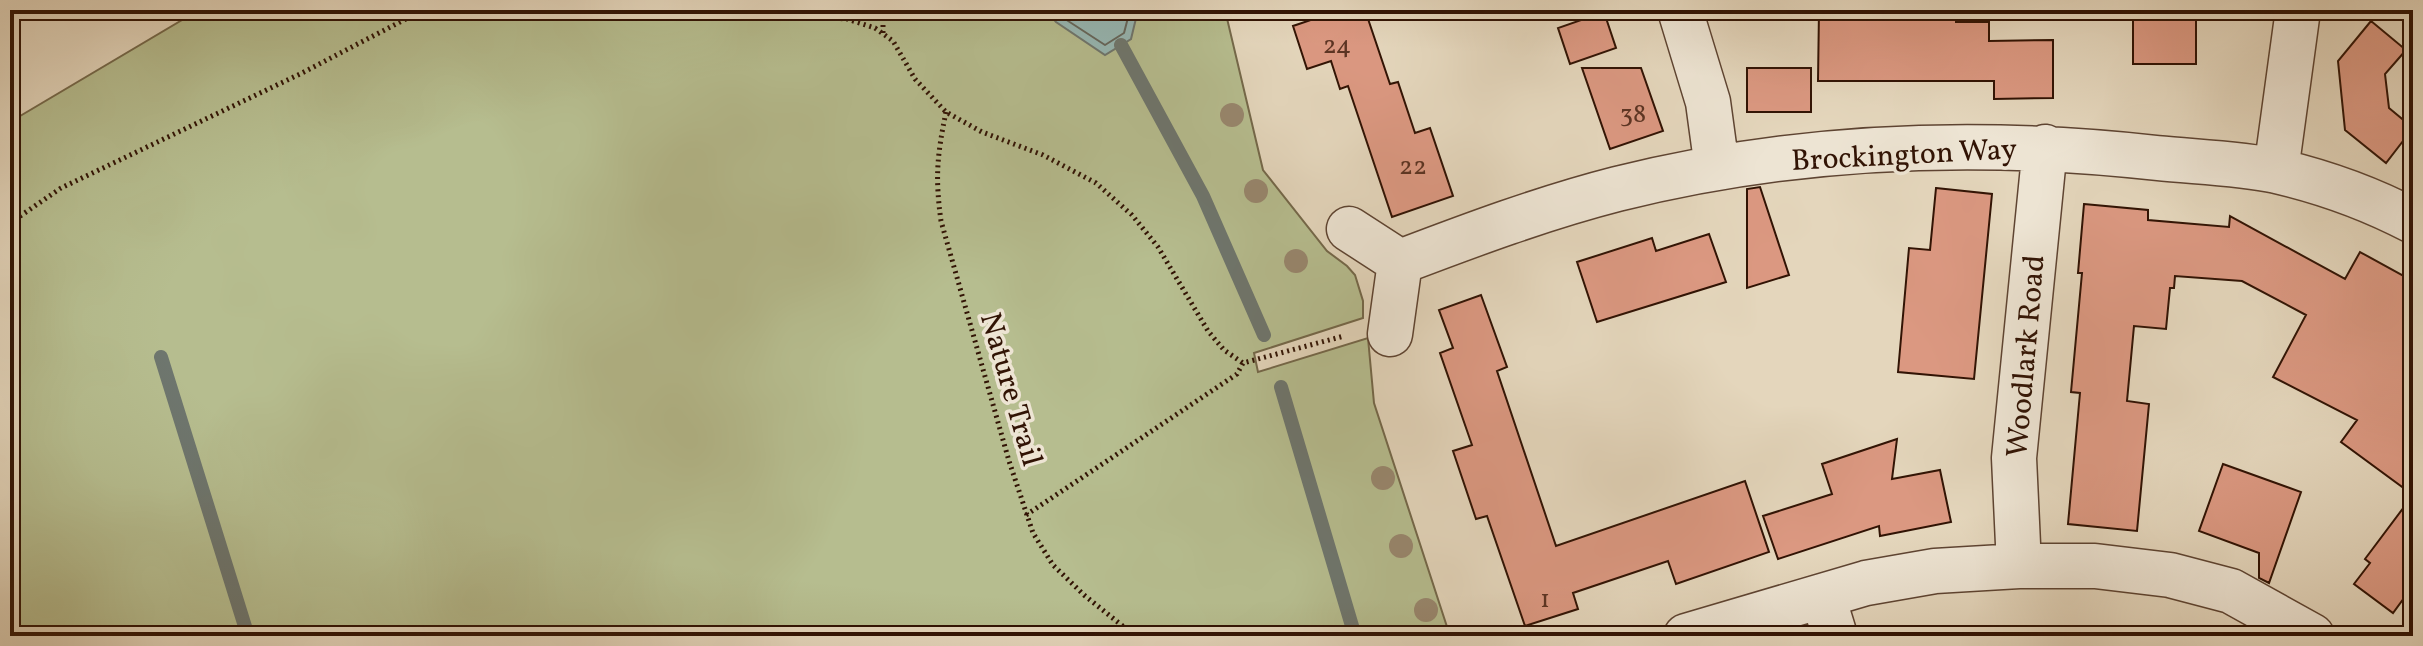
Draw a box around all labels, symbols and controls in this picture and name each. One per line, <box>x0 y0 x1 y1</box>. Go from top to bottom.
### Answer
house number: 24 <box>1323 28 1351 64</box>
house number: 38 <box>1620 97 1646 133</box>
street label: Brockington Way <box>1790 129 2018 183</box>
house number: 22 <box>1399 149 1427 185</box>
street label: Woodlark Road <box>1997 253 2057 459</box>
street label: Nature Trail <box>968 308 1052 471</box>
house number: 1 <box>1540 582 1550 618</box>

